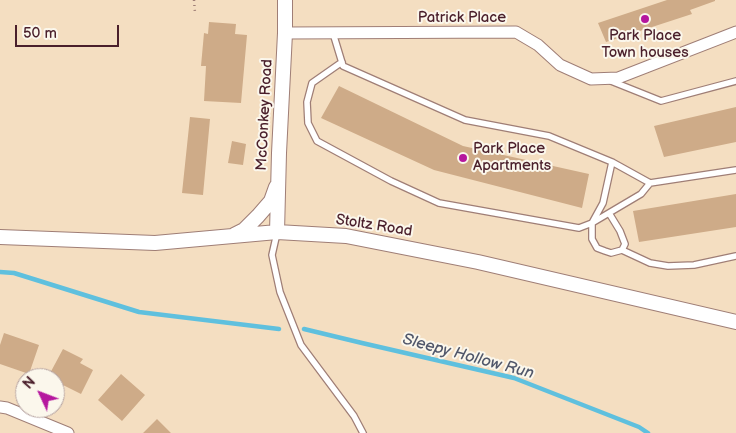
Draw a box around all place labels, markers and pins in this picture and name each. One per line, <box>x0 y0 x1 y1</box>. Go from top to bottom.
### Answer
marker: Park Place Town houses <box>639 13 651 25</box>
place label: Park Place Town houses <box>601 27 689 62</box>
place label: Park Place Apartments <box>473 140 551 175</box>
marker: Park Place Apartments <box>457 152 469 164</box>

